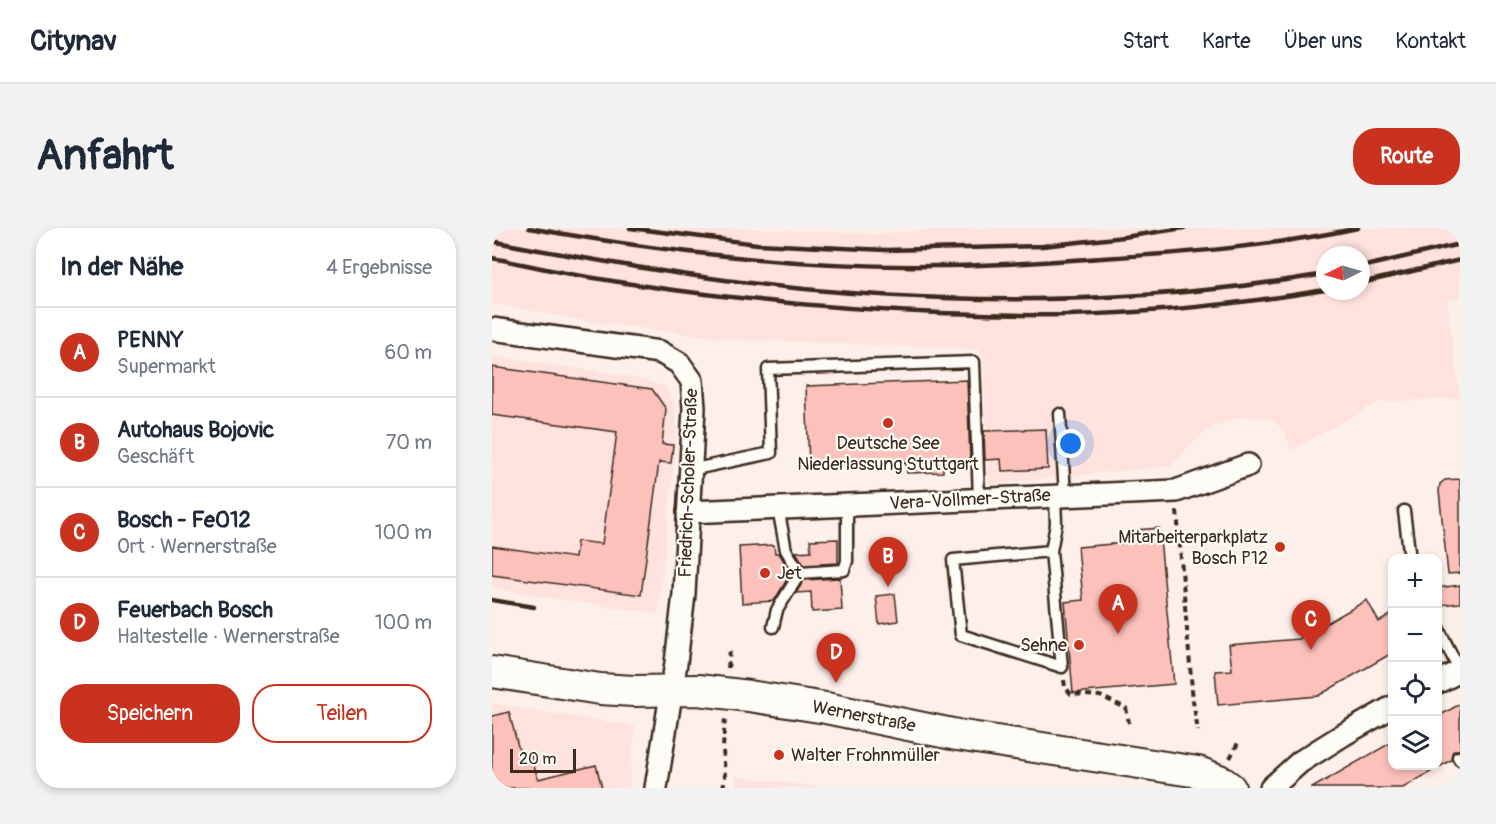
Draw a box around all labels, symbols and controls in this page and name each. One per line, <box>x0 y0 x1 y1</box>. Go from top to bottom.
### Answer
text: Citynav <box>30 24 117 59</box>
text: Start <box>1123 28 1169 55</box>
text: Karte <box>1202 28 1251 55</box>
text: Über uns <box>1284 28 1362 55</box>
text: Kontakt <box>1395 28 1466 55</box>
button: Route <box>1353 128 1460 185</box>
text: Anfahrt <box>36 130 174 182</box>
north arrow <box>1316 246 1370 300</box>
text: In der Nähe <box>60 251 183 283</box>
text: 4 Ergebnisse <box>326 255 432 280</box>
text: PENNY <box>117 326 184 354</box>
text: A <box>73 340 86 365</box>
text: 60 m <box>385 340 432 365</box>
text: Supermarkt <box>117 354 216 379</box>
street label: Friedrich-Scholer-Straße <box>674 388 703 578</box>
text: Autohaus Bojovic <box>117 416 274 444</box>
marker: Deutsche See Niederlassung Stuttgart <box>881 416 895 430</box>
your location <box>1056 429 1085 458</box>
text: B <box>74 430 85 455</box>
text: 70 m <box>386 430 432 455</box>
place label: Deutsche See Niederlassung Stuttgart <box>797 432 980 476</box>
text: Geschäft <box>117 444 194 469</box>
street label: Vera-Vollmer-Straße <box>889 484 1051 515</box>
text: Bosch - Fe012 <box>117 506 251 534</box>
text: C <box>73 520 86 545</box>
text: 100 m <box>375 520 432 545</box>
place label: Mitarbeiterparkplatz Bosch P12 <box>1118 526 1268 570</box>
text: Ort · Wernerstraße <box>117 534 277 559</box>
pin: B <box>868 538 908 587</box>
marker: Mitarbeiterparkplatz Bosch P12 <box>1273 540 1287 554</box>
map controls <box>1388 554 1442 770</box>
button: + <box>1388 554 1442 608</box>
place label: Jet <box>777 562 802 585</box>
marker: Jet <box>758 566 772 580</box>
pin: A <box>1098 584 1138 634</box>
text: Feuerbach Bosch <box>117 596 273 624</box>
pin: C <box>1292 600 1330 650</box>
button: − <box>1388 608 1442 662</box>
text: D <box>73 610 86 635</box>
text: 100 m <box>375 610 432 635</box>
text: Haltestelle · Wernerstraße <box>117 624 340 649</box>
pin: D <box>816 634 856 683</box>
place label: Sehne <box>1020 634 1067 657</box>
marker: Sehne <box>1072 638 1086 652</box>
button: locate <box>1388 662 1442 716</box>
button: Speichern <box>60 684 240 743</box>
button: Teilen <box>252 684 432 743</box>
street label: Wernerstraße <box>810 695 918 738</box>
button: layers <box>1388 716 1442 770</box>
place label: Walter Frohnmüller <box>791 744 940 767</box>
scale bar <box>510 746 576 774</box>
marker: Walter Frohnmüller <box>772 748 786 762</box>
text: 20 m <box>519 749 557 769</box>

